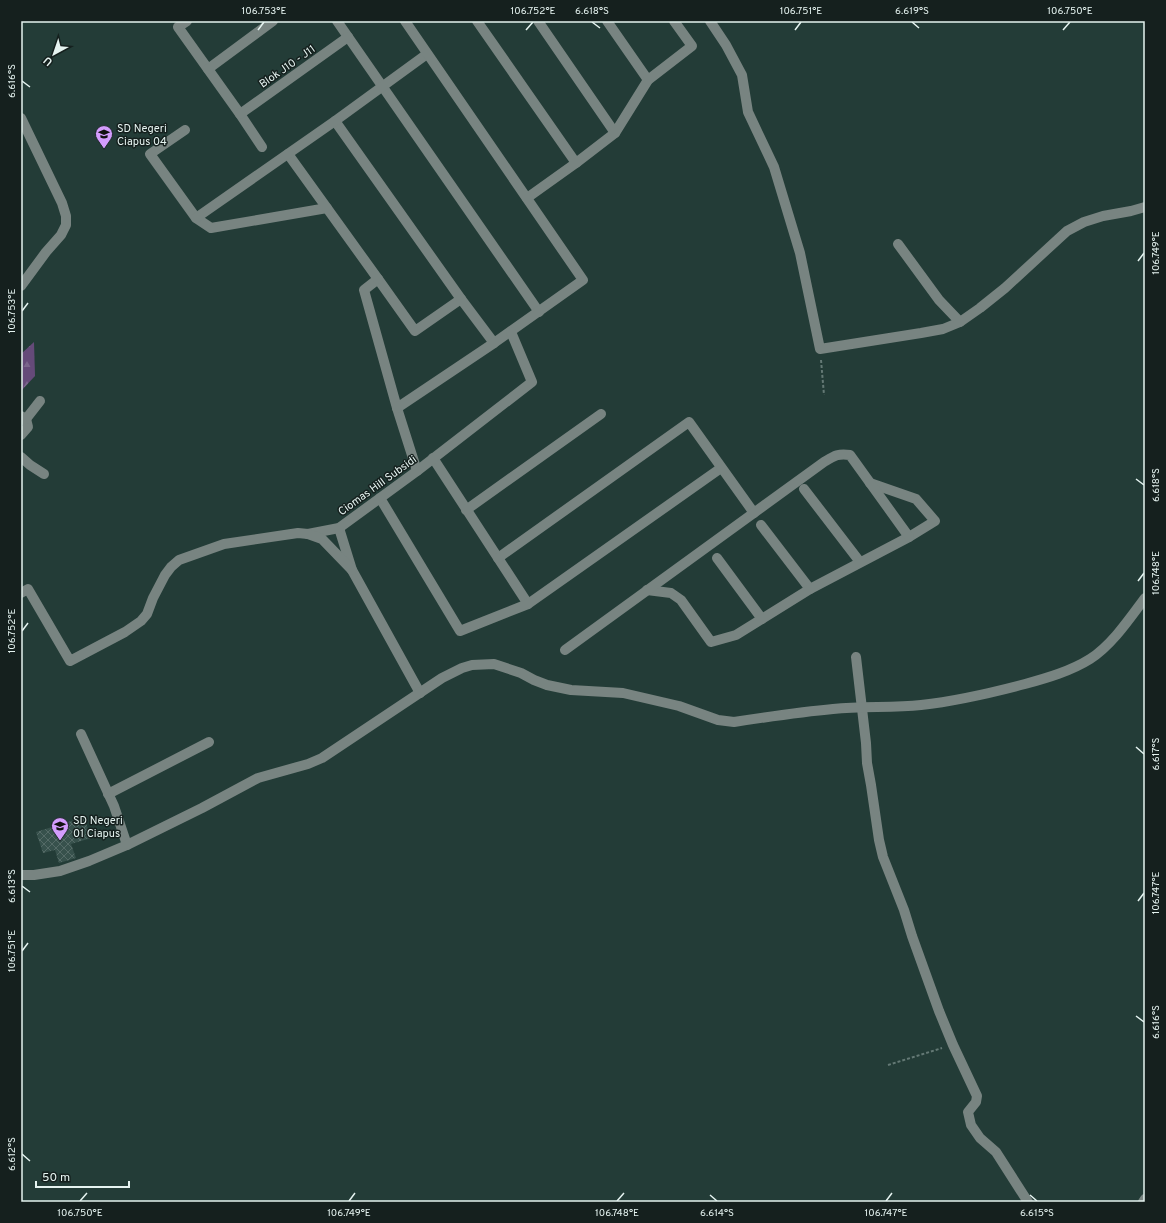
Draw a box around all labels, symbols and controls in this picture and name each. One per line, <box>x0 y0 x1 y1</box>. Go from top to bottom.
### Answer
text: 106.753°E <box>242 5 286 18</box>
text: 106.752°E <box>511 5 555 18</box>
text: 6.618°S <box>575 5 609 18</box>
text: 106.751°E <box>780 5 822 18</box>
text: 6.619°S <box>895 5 929 18</box>
text: 106.750°E <box>1047 5 1093 18</box>
north arrow <box>34 34 74 74</box>
street label: Blok J10 - J11 <box>257 42 318 91</box>
text: U <box>41 53 56 69</box>
text: 6.616°S <box>6 64 19 98</box>
place label: SD Negeri Ciapus 04 <box>117 122 167 149</box>
school or university icon: SD Negeri Ciapus 04 <box>94 124 114 149</box>
text: 106.749°E <box>1150 231 1163 275</box>
text: 106.753°E <box>6 289 19 333</box>
street label: Ciomas Hill Subsidi <box>336 453 420 519</box>
text: 6.618°S <box>1150 468 1163 502</box>
text: 106.748°E <box>1150 551 1163 595</box>
text: 106.752°E <box>6 609 19 653</box>
text: 6.617°S <box>1150 737 1163 771</box>
place label: SD Negeri 01 Ciapus <box>73 814 123 841</box>
school or university icon: SD Negeri 01 Ciapus <box>50 816 70 841</box>
text: 6.613°S <box>6 869 19 903</box>
text: 106.747°E <box>1150 871 1163 915</box>
text: 106.751°E <box>6 930 19 972</box>
text: 6.616°S <box>1150 1005 1163 1039</box>
text: 6.612°S <box>6 1137 19 1171</box>
scale bar <box>36 1163 129 1189</box>
text: 50 m <box>42 1170 70 1186</box>
text: 106.750°E <box>57 1207 103 1220</box>
text: 106.749°E <box>327 1207 371 1220</box>
text: 106.748°E <box>595 1207 639 1220</box>
text: 6.614°S <box>700 1207 734 1220</box>
text: 106.747°E <box>864 1207 908 1220</box>
text: 6.615°S <box>1020 1207 1054 1220</box>

